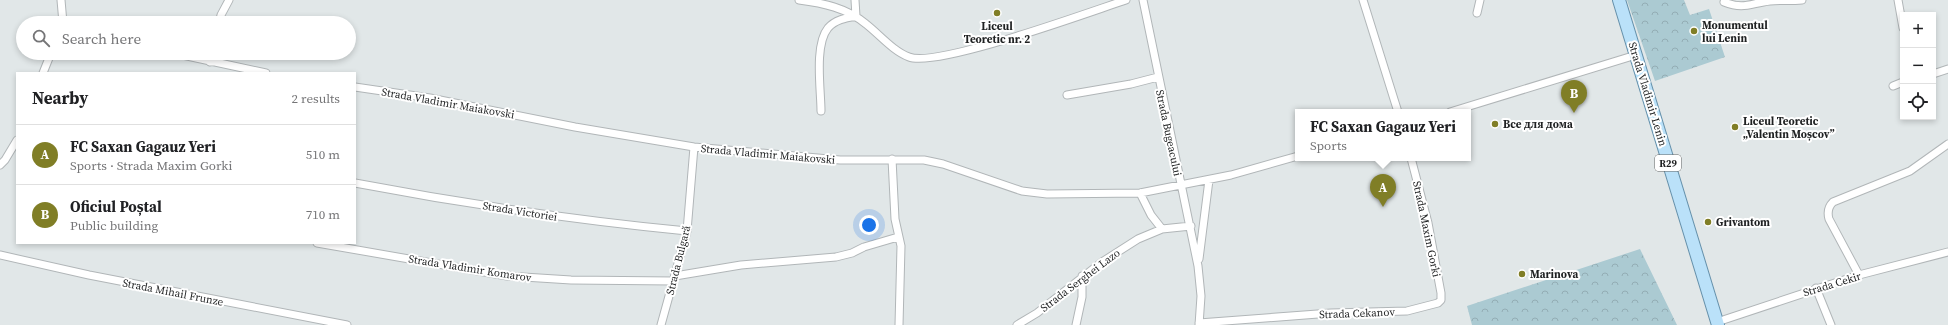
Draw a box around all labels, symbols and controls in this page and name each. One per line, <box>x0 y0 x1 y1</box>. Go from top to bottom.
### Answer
marker: Liceul Teoretic nr. 2 <box>992 8 1002 18</box>
map controls <box>1900 12 1936 120</box>
button: + <box>1900 12 1936 48</box>
search box <box>16 16 356 60</box>
place label: Monumentul lui Lenin <box>1702 18 1768 46</box>
place label: Liceul Teoretic nr. 2 <box>964 19 1030 47</box>
marker: Monumentul lui Lenin <box>1689 26 1699 36</box>
icon: search <box>30 27 52 49</box>
text: Search here <box>62 28 141 49</box>
street label: Strada Vladimir Lenin <box>1625 40 1671 148</box>
button: − <box>1900 48 1936 84</box>
pin: B <box>1561 80 1587 113</box>
street label: Strada Vladimir Maiakovski <box>380 84 516 123</box>
button: locate <box>1900 84 1936 120</box>
text: Nearby <box>32 86 88 110</box>
street label: Strada Bugeacului <box>1152 89 1185 178</box>
text: 2 results <box>292 90 340 107</box>
popup <box>1295 109 1471 161</box>
place label: Liceul Teoretic „Valentin Moșcov” <box>1743 114 1835 142</box>
text: FC Saxan Gagauz Yeri <box>1310 116 1456 137</box>
place label: Все для дома <box>1503 117 1573 132</box>
marker: Все для дома <box>1490 119 1500 129</box>
marker: Liceul Teoretic „Valentin Moșcov” <box>1730 122 1740 132</box>
text: FC Saxan Gagauz Yeri <box>70 136 216 157</box>
text: Sports <box>1310 137 1347 154</box>
street label: Strada Vladimir Maiakovski <box>700 141 836 168</box>
text: A <box>41 146 49 163</box>
text: 510 m <box>306 146 340 163</box>
road number: R29 <box>1655 155 1681 171</box>
text: Sports · Strada Maxim Gorki <box>70 157 232 174</box>
pin: A <box>1370 174 1396 207</box>
street label: Strada Maxim Gorki <box>1409 180 1444 278</box>
text: Oficiul Poștal <box>70 196 162 217</box>
street label: Strada Victoriei <box>482 198 558 225</box>
text: B <box>41 206 49 223</box>
text: 710 m <box>306 206 340 223</box>
your location <box>859 215 879 235</box>
place label: Grivantom <box>1716 215 1770 230</box>
text: Public building <box>70 217 158 234</box>
marker: Grivantom <box>1703 217 1713 227</box>
street label: Strada Bulgară <box>663 223 694 296</box>
street label: Strada Serghei Lazo <box>1037 245 1123 315</box>
street label: Strada Vladimir Komarov <box>407 251 533 286</box>
place label: Marinova <box>1530 267 1578 282</box>
street label: Strada Cekir <box>1801 268 1863 300</box>
marker: Marinova <box>1517 269 1527 279</box>
street label: Strada Mihail Frunze <box>121 275 225 310</box>
street label: Strada Cekanov <box>1319 305 1396 322</box>

